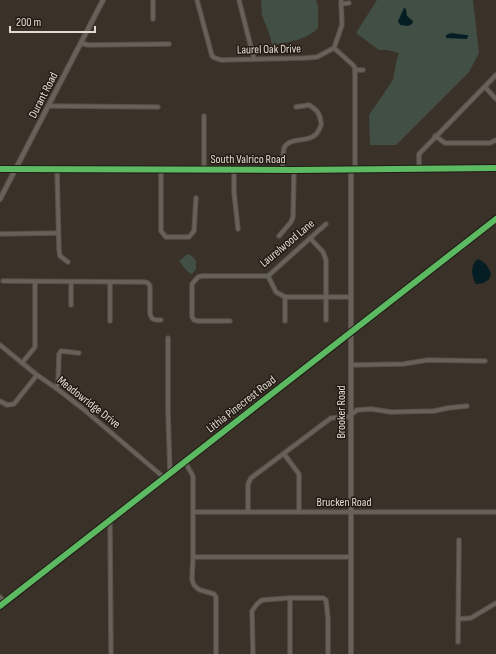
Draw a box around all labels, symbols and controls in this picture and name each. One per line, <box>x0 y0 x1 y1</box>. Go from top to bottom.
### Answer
scale bar <box>10 8 95 34</box>
text: 200 m <box>16 15 42 30</box>
street label: Laurel Oak Drive <box>237 41 301 58</box>
street label: Durant Road <box>26 70 61 121</box>
street label: South Valrico Road <box>210 152 286 167</box>
street label: Laurelwood Lane <box>257 216 318 271</box>
street label: Meadowridge Drive <box>54 373 124 432</box>
street label: Lithia Pinecrest Road <box>204 373 279 436</box>
street label: Brooker Road <box>334 385 349 439</box>
street label: Brucken Road <box>317 495 371 510</box>

